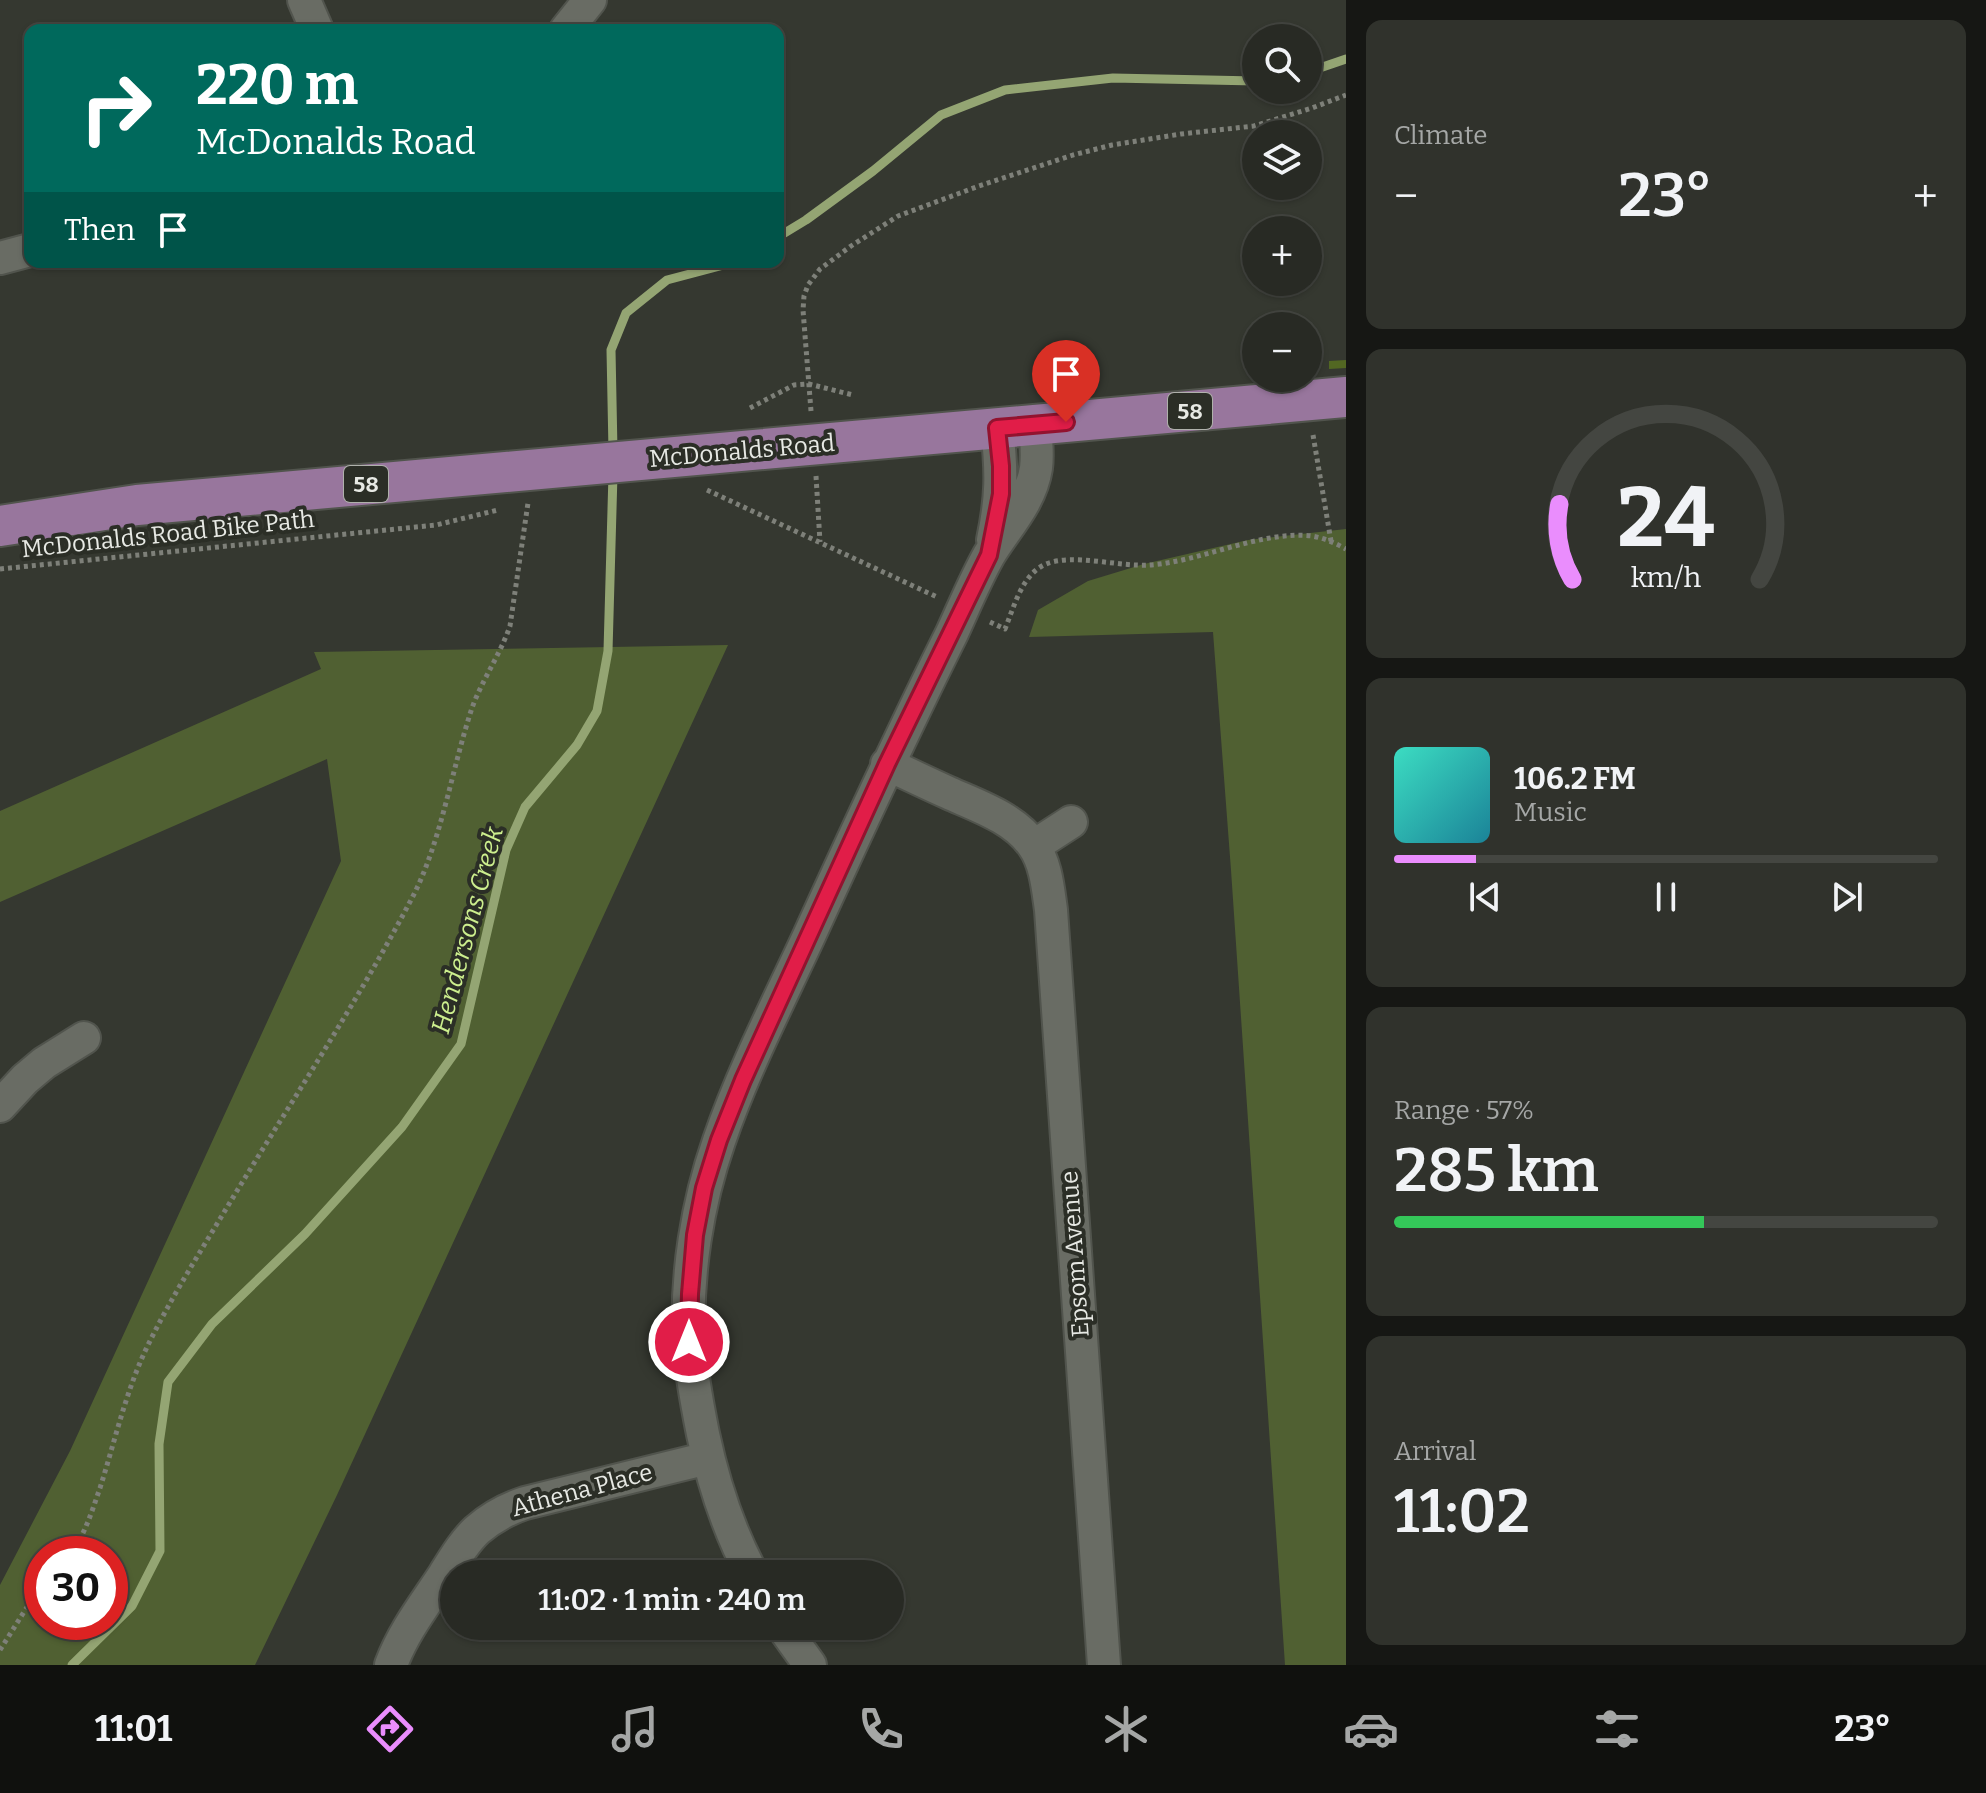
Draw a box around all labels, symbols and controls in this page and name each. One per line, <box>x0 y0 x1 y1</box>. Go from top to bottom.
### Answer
map controls <box>1242 24 1322 392</box>
button: search <box>1242 24 1322 104</box>
text: 220 m <box>196 52 358 119</box>
icon: right <box>64 56 168 160</box>
text: McDonalds Road <box>196 120 476 164</box>
button: layers <box>1242 120 1322 200</box>
text: Climate <box>1394 120 1488 151</box>
text: 23° <box>1618 160 1713 232</box>
text: − <box>1394 170 1418 223</box>
text: + <box>1913 170 1938 223</box>
icon: arrive <box>151 208 195 252</box>
text: Then <box>64 212 135 248</box>
button: + <box>1242 216 1322 296</box>
button: − <box>1242 312 1322 392</box>
pin <box>1032 340 1100 422</box>
icon: arrive <box>1044 352 1088 396</box>
road number: 58 <box>1168 393 1212 429</box>
street label: McDonalds Road <box>648 429 836 473</box>
road number: 58 <box>344 466 388 502</box>
text: 24 <box>1617 467 1715 567</box>
street label: McDonalds Road Bike Path <box>20 505 316 563</box>
text: km/h <box>1631 560 1702 595</box>
text: 106.2 FM <box>1514 761 1636 797</box>
text: Music <box>1514 797 1587 828</box>
water label: Hendersons Creek <box>425 823 510 1037</box>
icon: previous <box>1463 875 1507 919</box>
icon: pause <box>1644 875 1688 919</box>
icon: next <box>1825 875 1869 919</box>
text: Range · 57% <box>1394 1095 1534 1126</box>
text: 285 km <box>1394 1135 1599 1207</box>
street label: Epsom Avenue <box>1055 1170 1095 1338</box>
position arrow <box>647 1300 731 1384</box>
text: Arrival <box>1394 1436 1476 1467</box>
street label: Athena Place <box>509 1458 655 1522</box>
text: 11:02 <box>1394 1476 1530 1548</box>
speed limit sign: 30 <box>24 1536 128 1640</box>
text: 11:02 · 1 min · 240 m <box>538 1582 806 1618</box>
icon: directions <box>362 1701 418 1757</box>
icon: music <box>607 1701 663 1757</box>
icon: phone <box>853 1701 909 1757</box>
icon: climate <box>1098 1701 1154 1757</box>
icon: car <box>1343 1701 1399 1757</box>
icon: filters <box>1589 1701 1645 1757</box>
text: 11:01 <box>95 1707 172 1751</box>
text: 23° <box>1834 1707 1891 1751</box>

